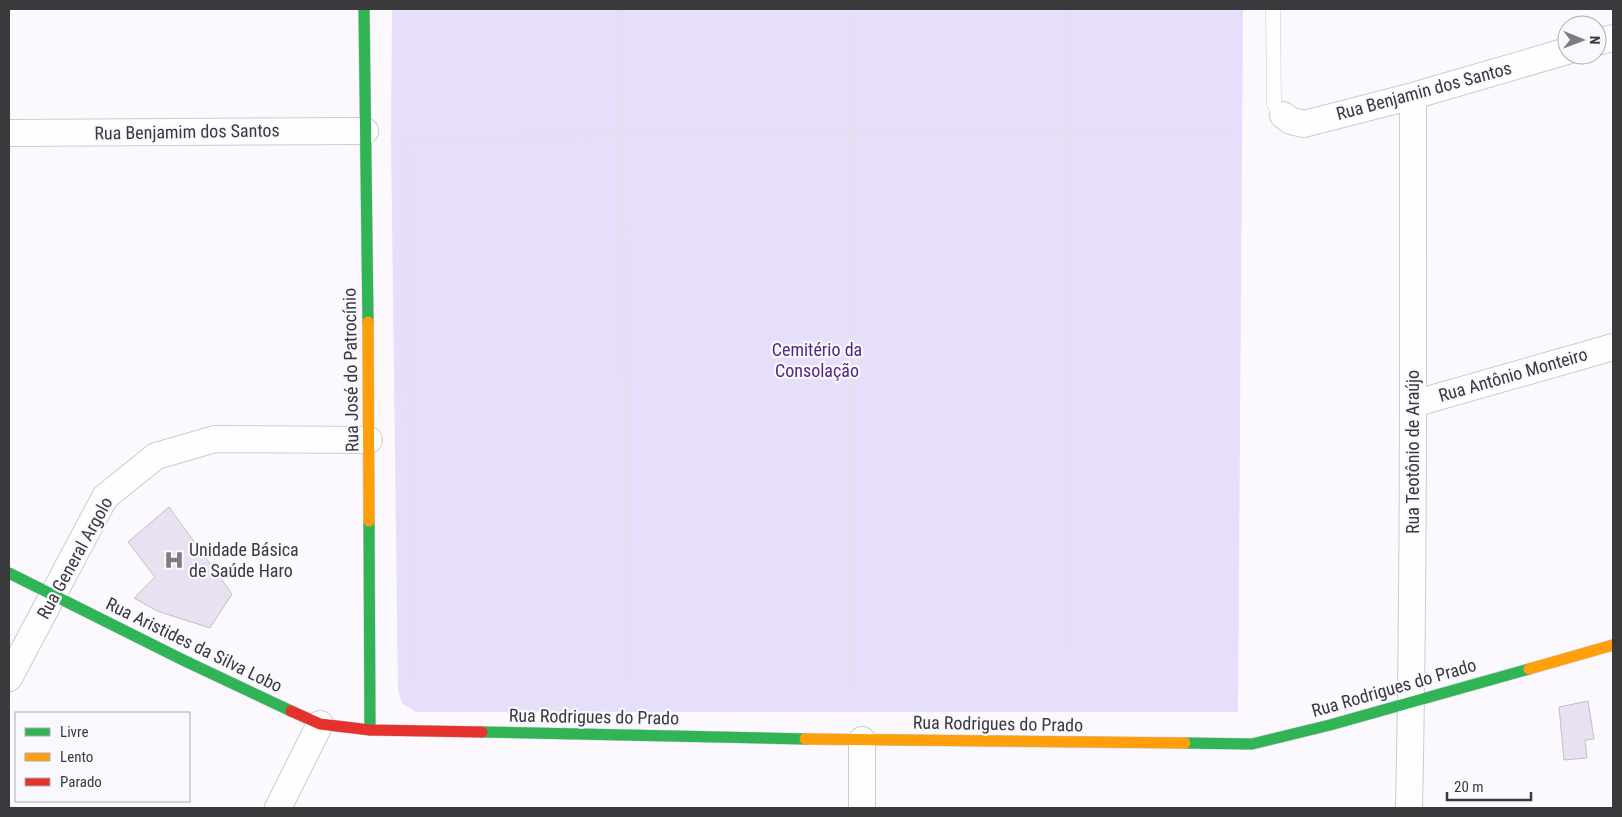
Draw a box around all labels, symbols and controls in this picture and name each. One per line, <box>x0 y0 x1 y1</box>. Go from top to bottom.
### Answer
north arrow <box>1557 15 1607 65</box>
text: N <box>1587 36 1603 45</box>
street label: Rua Benjamin dos Santos <box>1334 57 1514 124</box>
street label: Rua Benjamim dos Santos <box>94 119 280 144</box>
street label: Rua José do Patrocínio <box>339 288 362 452</box>
park label: Cemitério da Consolação <box>772 339 862 381</box>
street label: Rua Antônio Monteiro <box>1436 343 1590 406</box>
street label: Rua Teotônio de Araújo <box>1402 370 1423 534</box>
street label: Rua General Argolo <box>32 493 117 622</box>
place label: Unidade Básica de Saúde Haro <box>189 539 299 581</box>
hospital icon: Unidade Básica de Saúde Haro <box>163 549 185 571</box>
street label: Rua Aristides da Silva Lobo <box>103 593 286 696</box>
street label: Rua Rodrigues do Prado <box>1309 654 1479 721</box>
street label: Rua Rodrigues do Prado <box>509 705 679 728</box>
legend <box>15 712 190 802</box>
street label: Rua Rodrigues do Prado <box>913 712 1083 735</box>
text: Livre <box>60 723 88 741</box>
text: Lento <box>60 748 93 766</box>
scale bar <box>1447 770 1531 802</box>
text: Parado <box>60 773 102 791</box>
text: 20 m <box>1454 778 1484 796</box>

